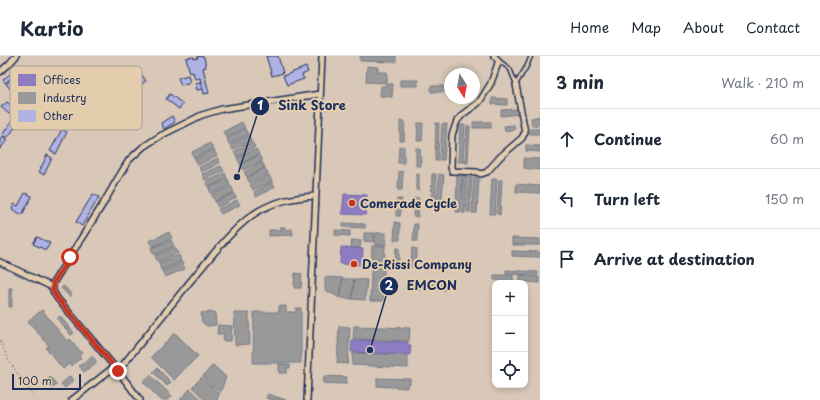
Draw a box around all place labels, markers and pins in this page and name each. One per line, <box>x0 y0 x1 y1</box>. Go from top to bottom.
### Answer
callout: Sink Store <box>250 93 355 118</box>
place label: Comerade Cycle <box>360 194 457 212</box>
marker: Comerade Cycle <box>347 198 357 208</box>
place label: De-Rissi Company <box>362 255 472 273</box>
marker: De-Rissi Company <box>349 259 359 269</box>
callout: EMCON <box>379 273 465 298</box>

